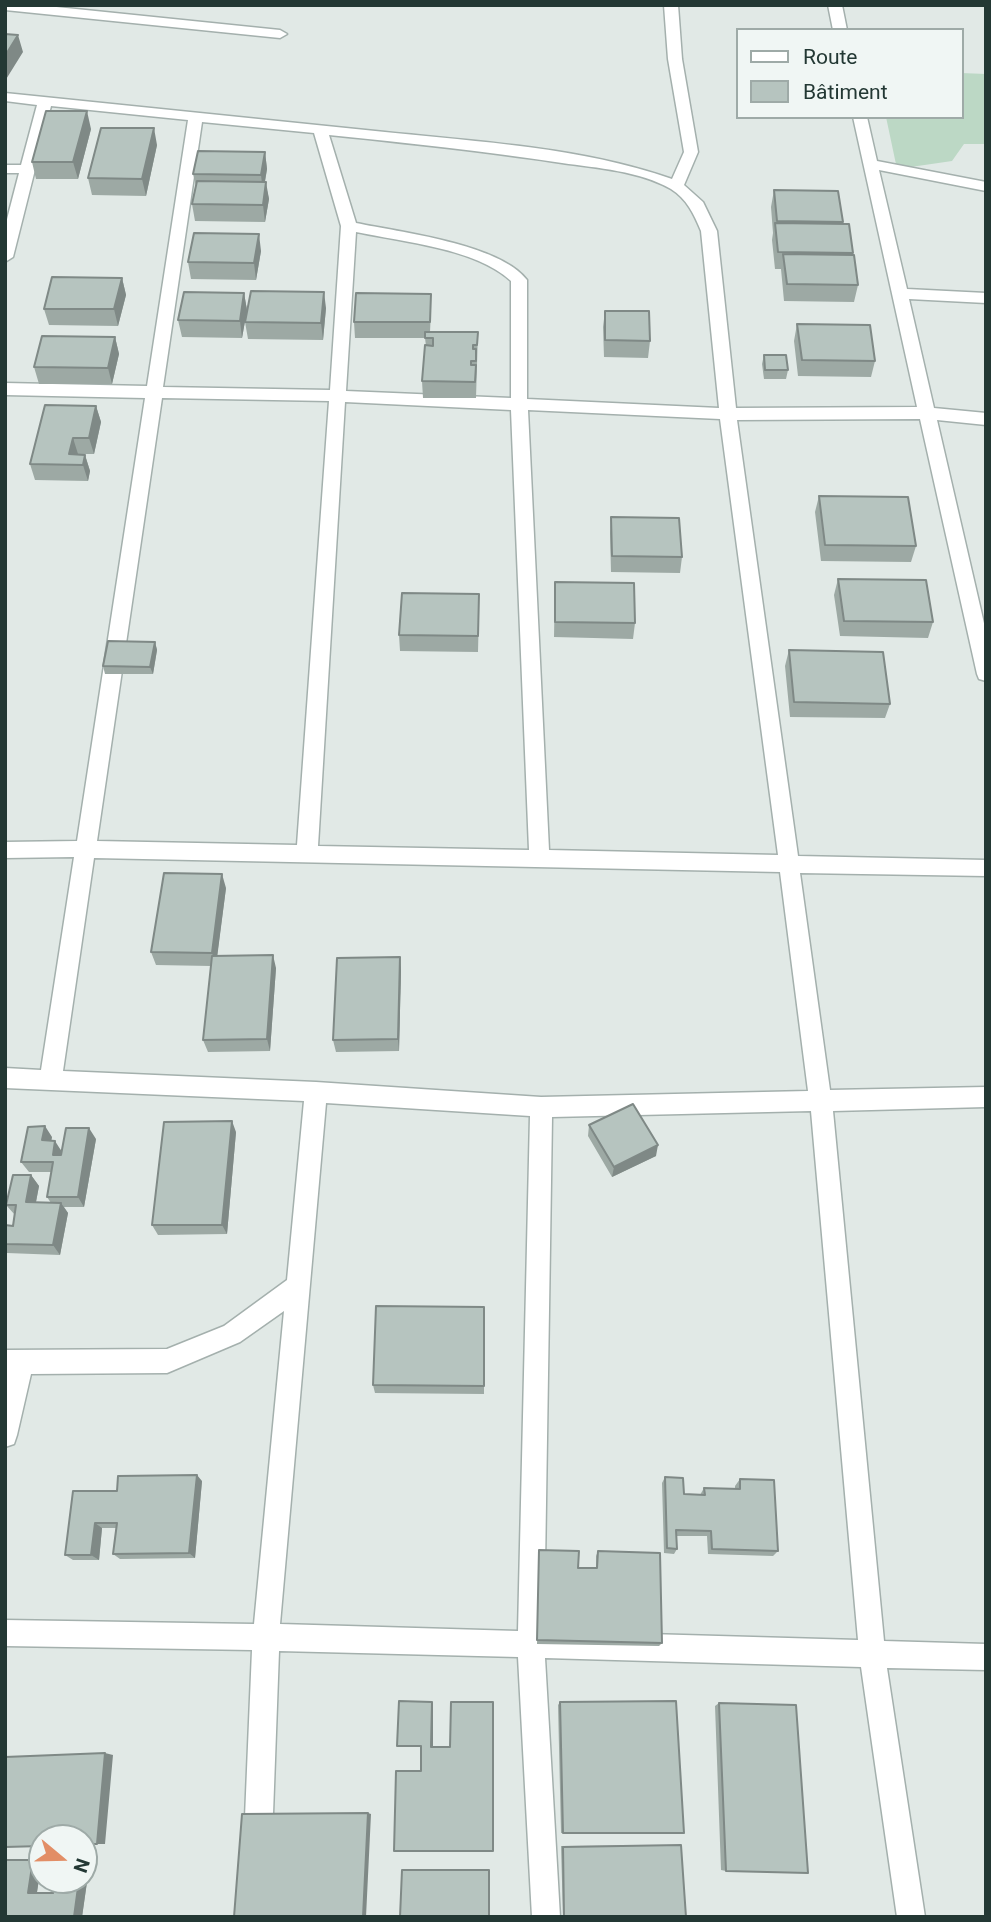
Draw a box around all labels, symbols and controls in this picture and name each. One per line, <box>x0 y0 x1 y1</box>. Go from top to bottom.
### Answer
legend <box>736 28 963 119</box>
text: Route <box>803 45 858 69</box>
text: Bâtiment <box>803 80 888 104</box>
north arrow <box>28 1824 98 1894</box>
text: N <box>68 1855 94 1875</box>

